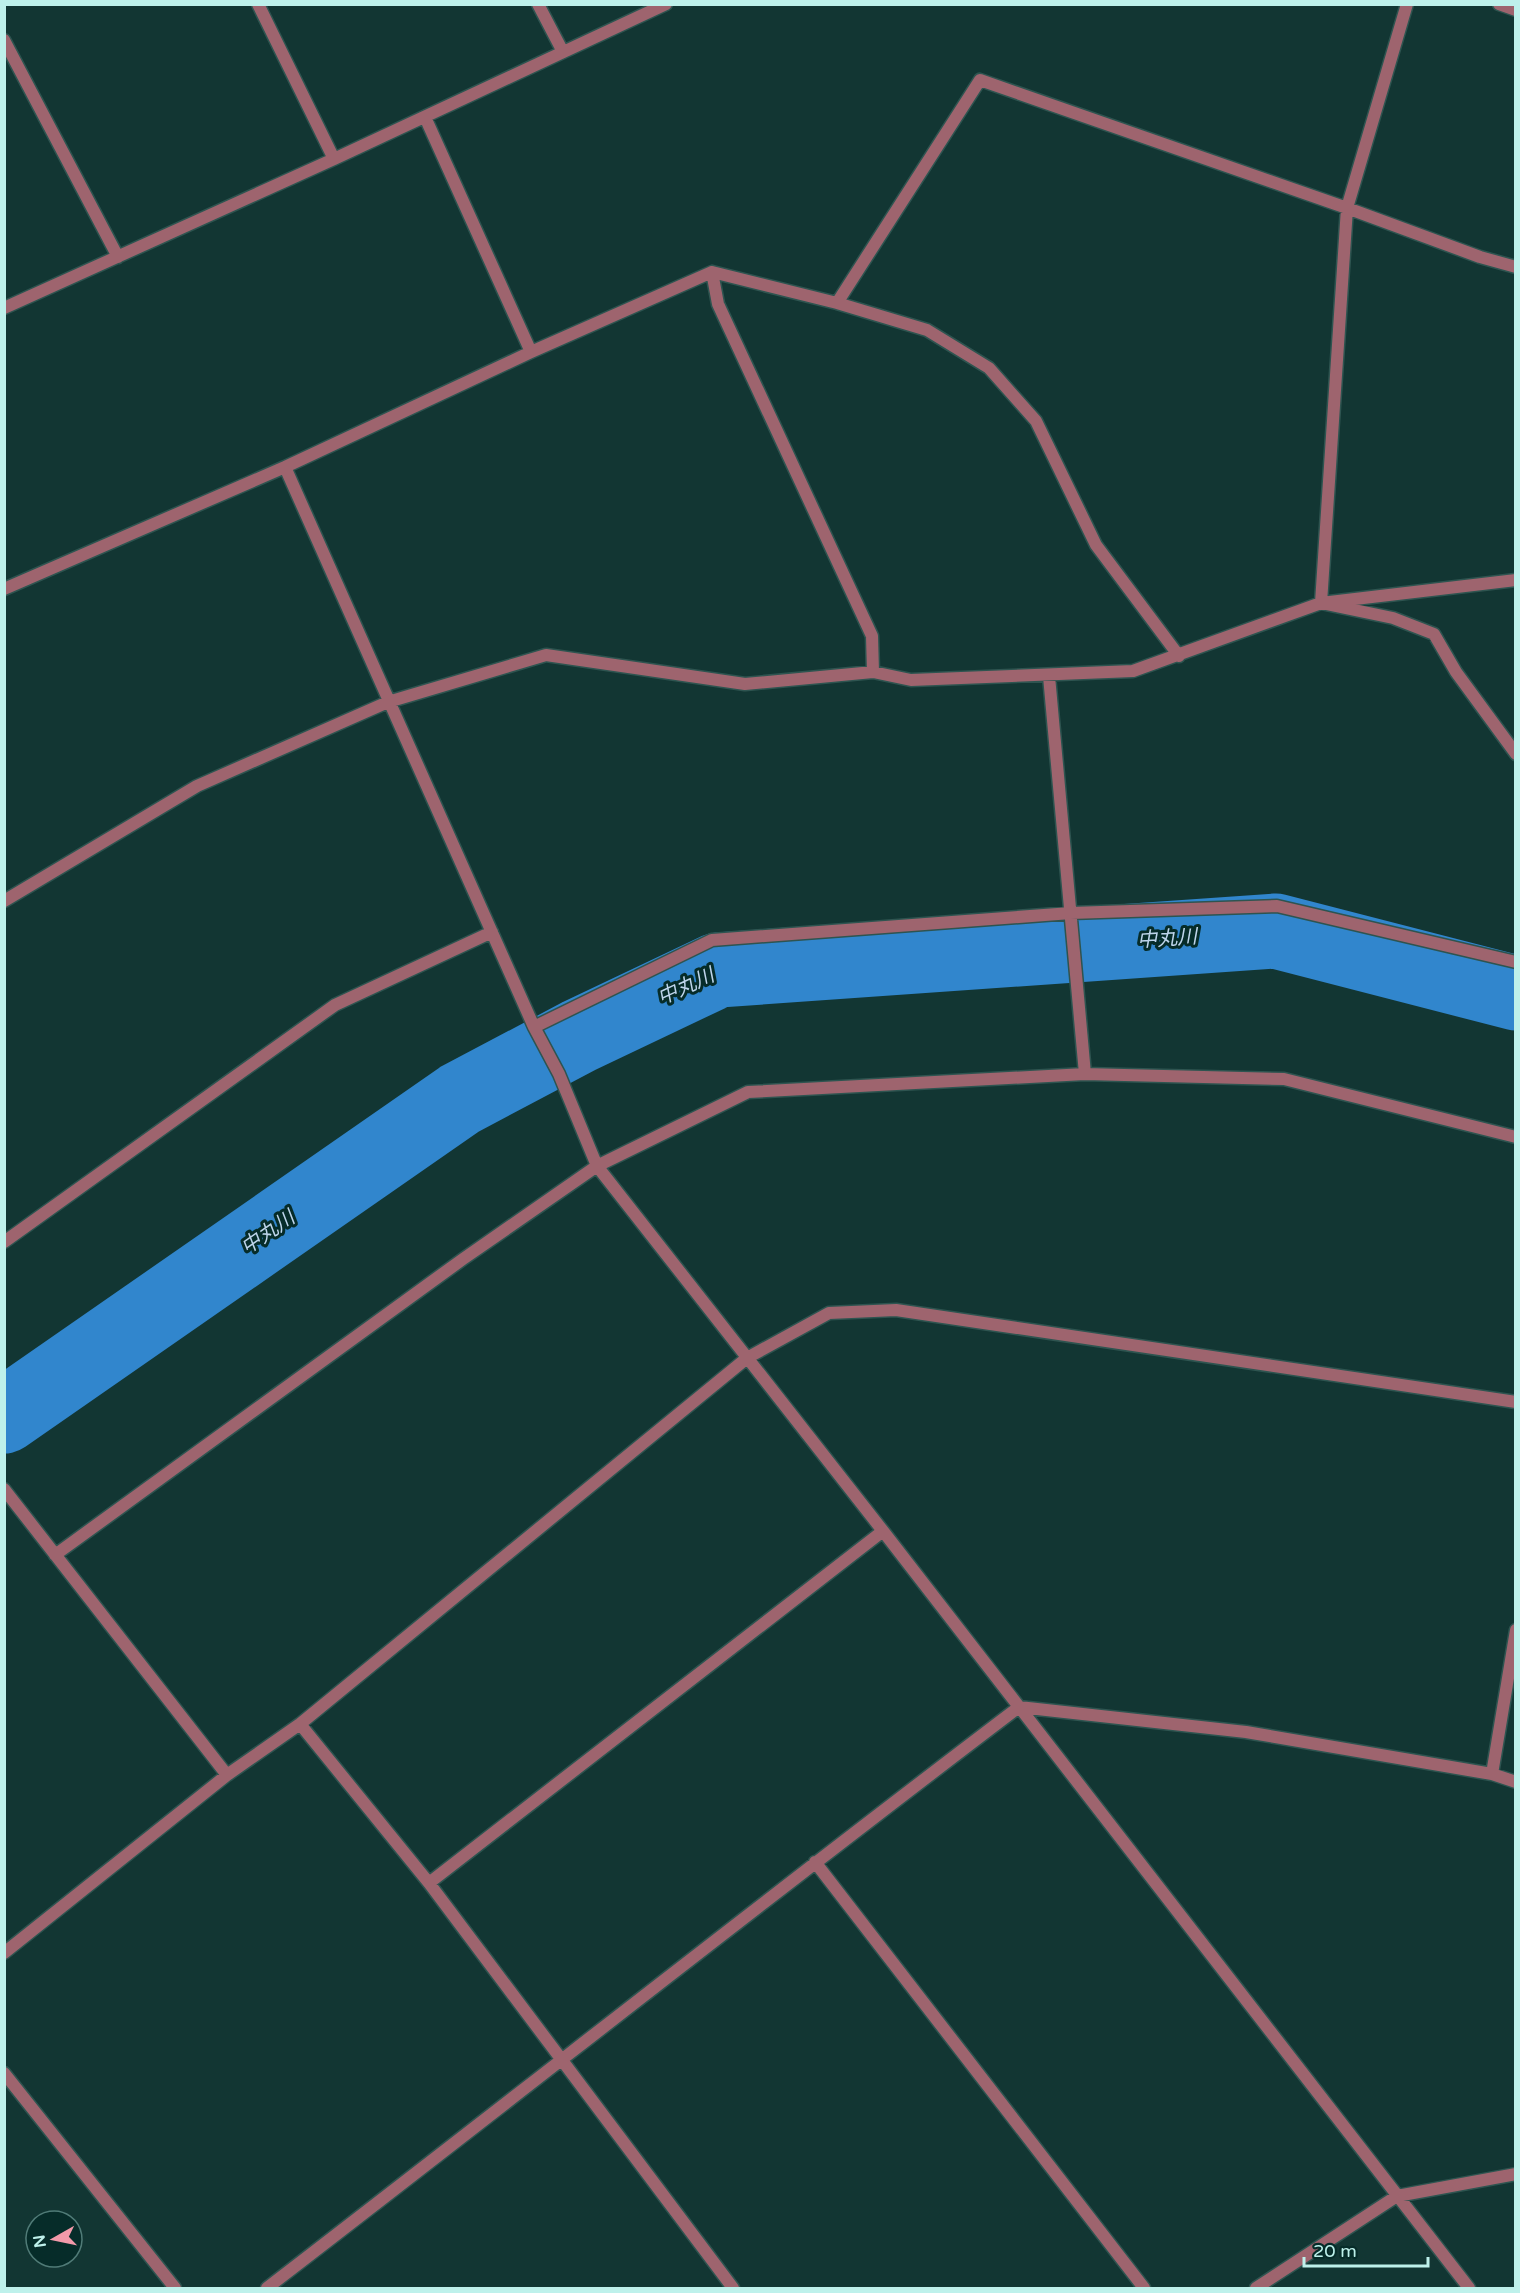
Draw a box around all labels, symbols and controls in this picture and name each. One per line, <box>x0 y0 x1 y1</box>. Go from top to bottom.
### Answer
water label: 中丸川 <box>1136 925 1200 953</box>
water label: 中丸川 <box>654 963 720 1011</box>
water label: 中丸川 <box>237 1205 301 1260</box>
north arrow <box>24 2209 84 2269</box>
scale bar <box>1304 2230 1428 2268</box>
text: N <box>29 2233 51 2249</box>
text: 20 m <box>1313 2240 1357 2262</box>

